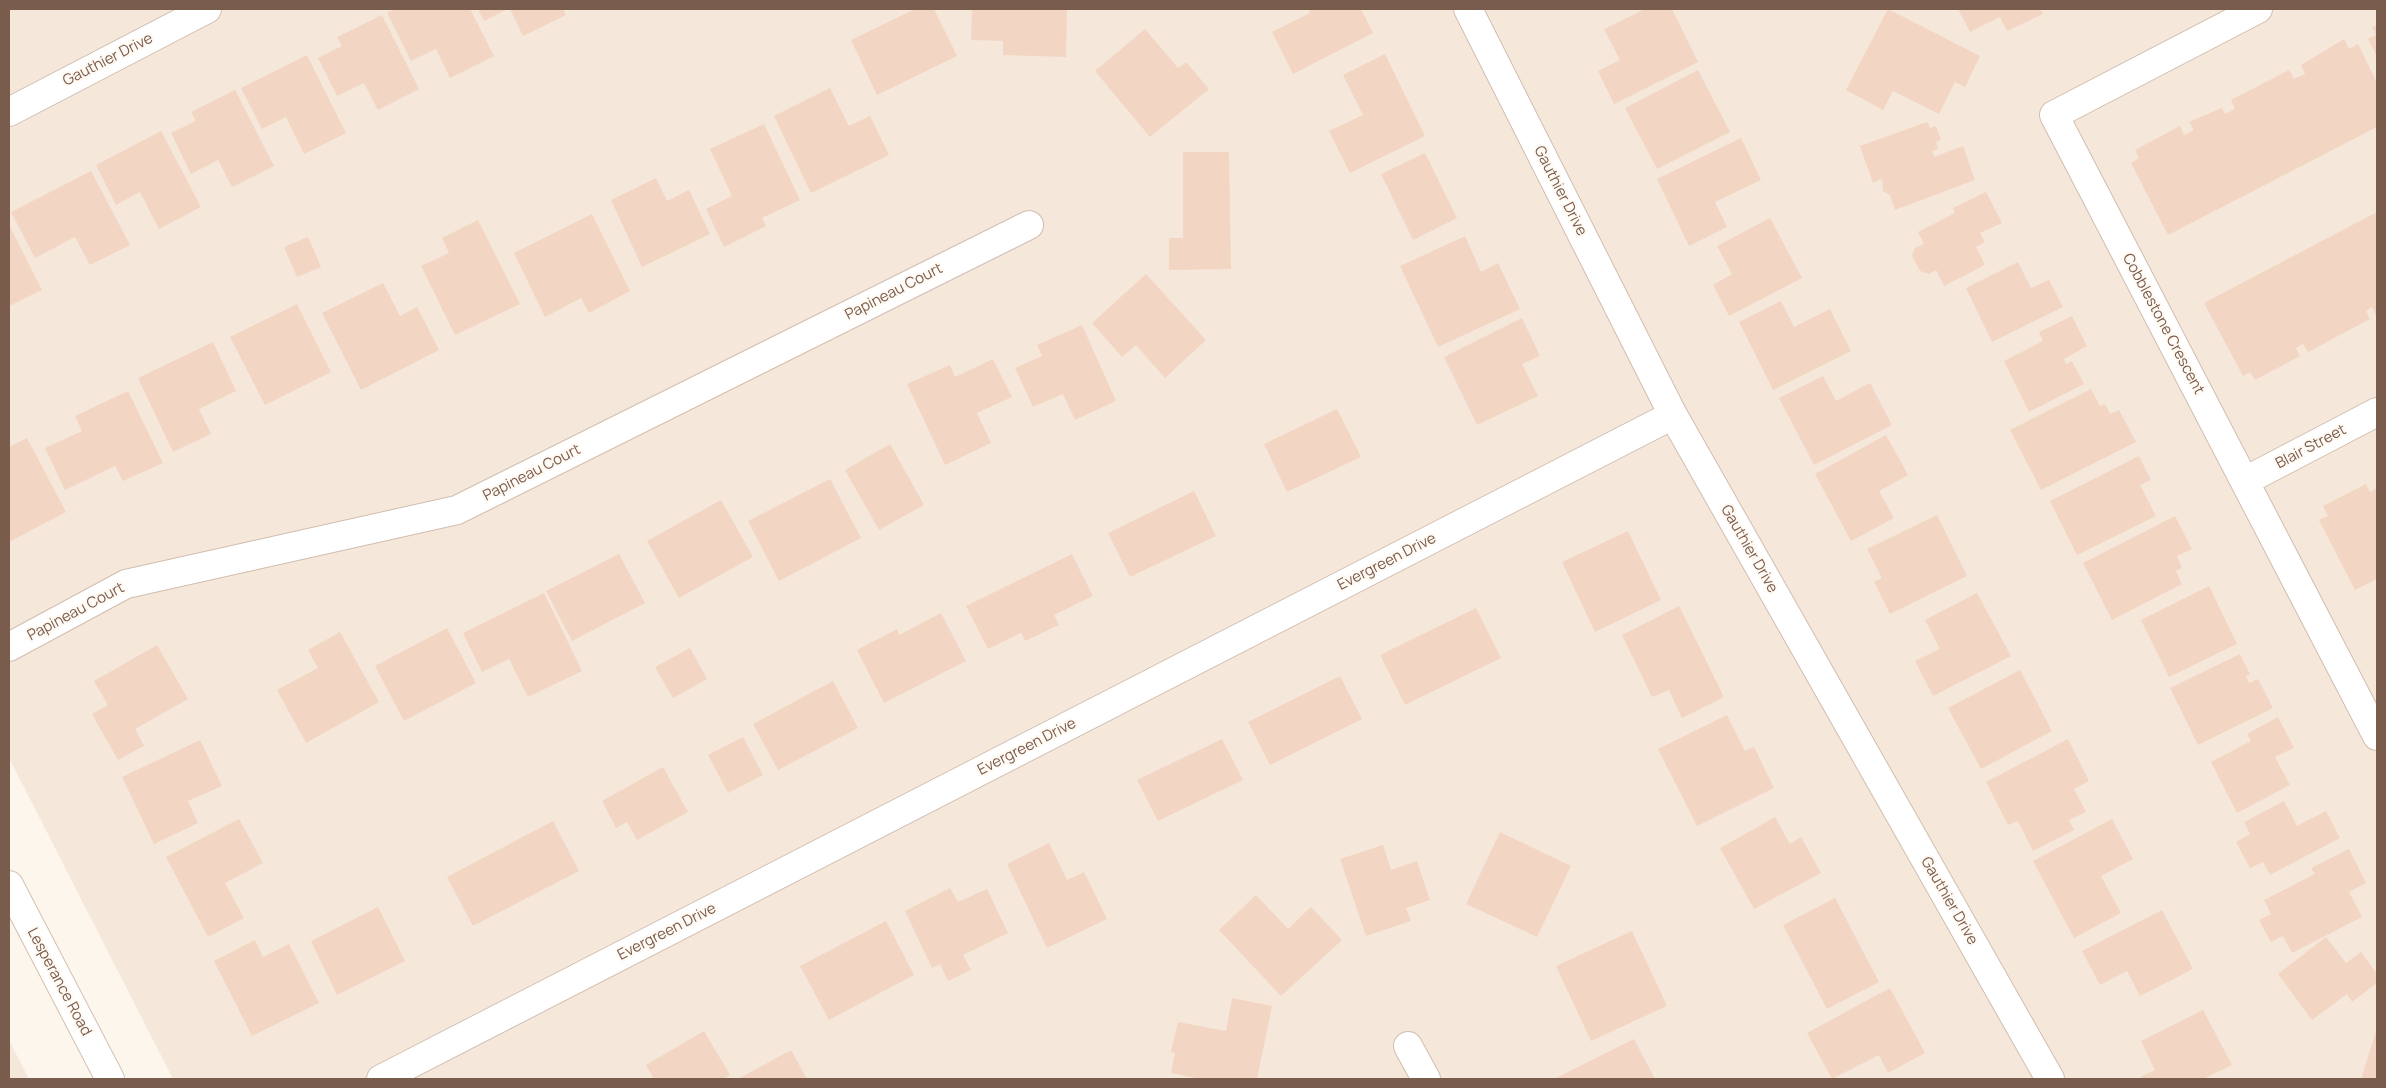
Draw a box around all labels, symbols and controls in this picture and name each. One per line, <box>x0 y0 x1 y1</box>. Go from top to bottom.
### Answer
street label: Gauthier Drive <box>60 30 156 90</box>
street label: Gauthier Drive <box>1530 143 1590 239</box>
street label: Cobblestone Crescent <box>2118 251 2208 397</box>
street label: Papineau Court <box>842 260 946 324</box>
street label: Blair Street <box>2273 421 2349 473</box>
street label: Papineau Court <box>480 441 584 505</box>
street label: Gauthier Drive <box>1717 502 1781 596</box>
street label: Evergreen Drive <box>1335 529 1439 595</box>
street label: Papineau Court <box>25 579 127 645</box>
street label: Evergreen Drive <box>975 714 1079 780</box>
street label: Gauthier Drive <box>1917 854 1981 948</box>
street label: Evergreen Drive <box>615 899 719 965</box>
street label: Lesperance Road <box>23 925 95 1039</box>

